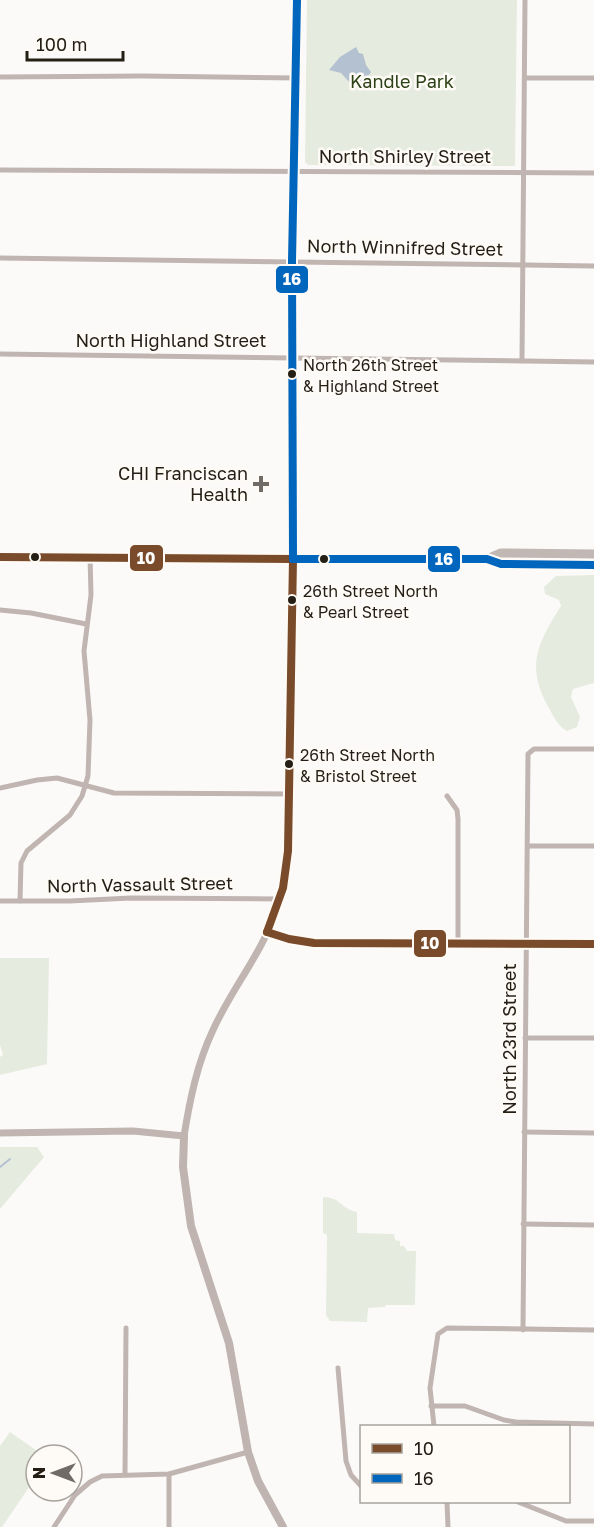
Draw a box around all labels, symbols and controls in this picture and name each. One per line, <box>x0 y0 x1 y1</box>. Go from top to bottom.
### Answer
scale bar <box>27 24 123 62</box>
text: 100 m <box>36 33 87 55</box>
park label: Kandle Park <box>350 70 454 92</box>
street label: North Shirley Street <box>319 145 491 167</box>
street label: North Winnifred Street <box>307 234 503 260</box>
line badge: 16 <box>275 265 309 294</box>
text: 16 <box>283 269 301 289</box>
street label: North Highland Street <box>75 329 267 351</box>
place label: North 26th Street & Highland Street <box>303 355 439 396</box>
marker: North 26th Street & Highland Street <box>286 368 298 380</box>
place label: CHI Franciscan Health <box>118 462 248 505</box>
marker: CHI Franciscan Health <box>252 475 270 493</box>
line badge: 10 <box>129 544 164 572</box>
line badge: 16 <box>427 545 461 573</box>
text: 10 <box>137 548 155 568</box>
text: 16 <box>435 549 453 569</box>
unlabelled marker <box>29 551 41 563</box>
unlabelled marker <box>318 553 330 565</box>
place label: 26th Street North & Pearl Street <box>303 581 438 622</box>
marker: 26th Street North & Pearl Street <box>286 594 298 606</box>
place label: 26th Street North & Bristol Street <box>300 745 435 786</box>
marker: 26th Street North & Bristol Street <box>283 758 295 770</box>
street label: North Vassault Street <box>47 871 233 897</box>
line badge: 10 <box>413 929 447 958</box>
text: 10 <box>421 933 439 953</box>
street label: North 23rd Street <box>498 963 520 1115</box>
legend <box>360 1425 570 1503</box>
text: 10 <box>414 1437 434 1459</box>
north arrow <box>24 1443 84 1503</box>
text: N <box>29 1467 49 1479</box>
text: 16 <box>414 1467 434 1489</box>

